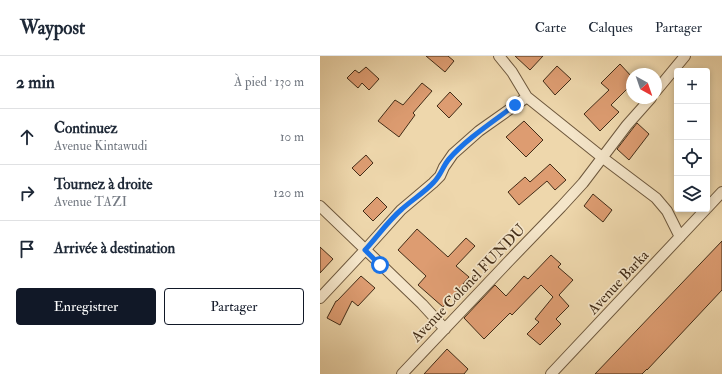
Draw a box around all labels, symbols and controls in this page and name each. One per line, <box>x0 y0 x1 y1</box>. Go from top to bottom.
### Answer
text: Waypost <box>20 16 85 40</box>
text: Carte <box>535 19 566 36</box>
text: Calques <box>588 19 633 36</box>
text: Partager <box>655 19 702 36</box>
north arrow <box>626 68 662 104</box>
map controls <box>674 68 710 212</box>
button: + <box>674 68 710 104</box>
text: 2 min <box>16 72 55 93</box>
text: À pied · 130 m <box>234 74 304 90</box>
route end <box>506 96 524 114</box>
button: − <box>674 104 710 140</box>
text: Continuez <box>54 119 118 138</box>
icon: ahead <box>16 126 38 148</box>
text: 10 m <box>280 129 304 145</box>
text: Avenue Kintawudi <box>54 138 148 154</box>
button: locate <box>674 140 710 176</box>
text: Tournez à droite <box>54 175 153 194</box>
button: layers <box>674 176 710 212</box>
icon: right <box>16 182 38 204</box>
text: 120 m <box>273 185 304 201</box>
text: Avenue TAZI <box>54 194 127 210</box>
street label: Avenue Colonel FUNDU <box>406 220 530 347</box>
icon: arrive <box>16 238 38 260</box>
text: Arrivée à destination <box>54 239 175 258</box>
street label: Avenue Barka <box>583 246 654 319</box>
route start <box>371 256 389 274</box>
button: Enregistrer <box>16 288 156 325</box>
button: Partager <box>164 288 304 325</box>

